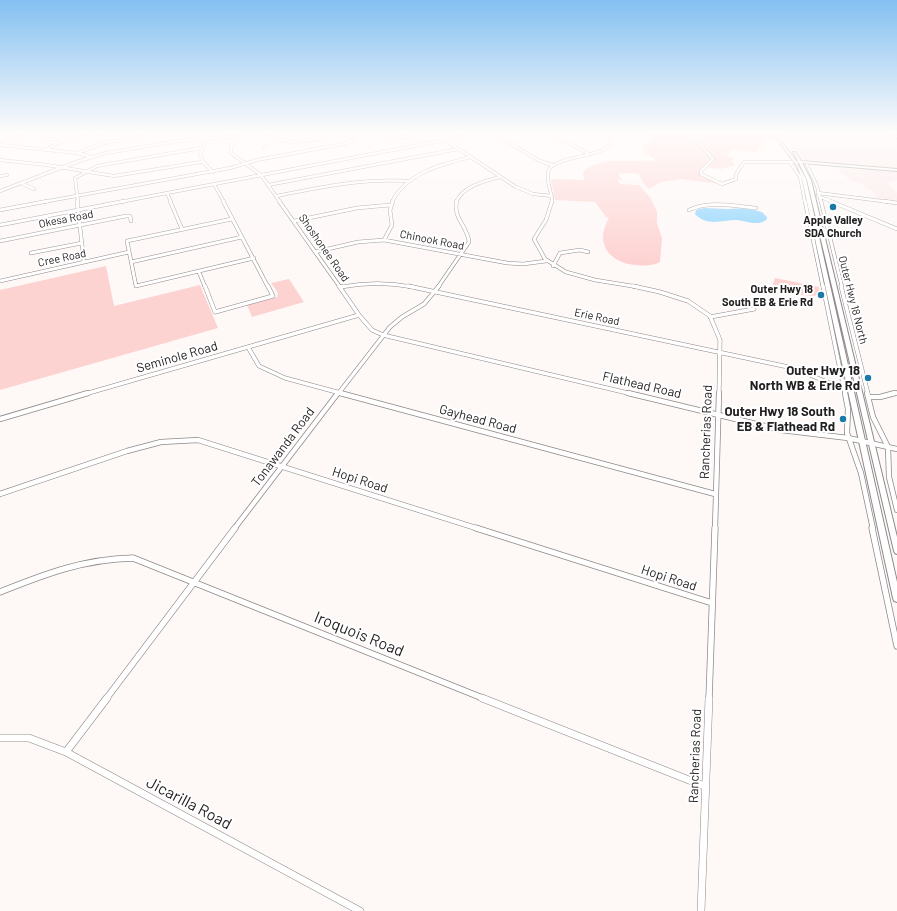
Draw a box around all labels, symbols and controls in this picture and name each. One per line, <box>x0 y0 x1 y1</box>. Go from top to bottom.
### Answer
marker: Apple Valley SDA Church <box>828 202 838 212</box>
street label: Okesa Road <box>38 207 94 231</box>
street label: Shoshonee Road <box>296 212 352 284</box>
place label: Apple Valley SDA Church <box>803 213 863 239</box>
street label: Chinook Road <box>399 227 465 253</box>
street label: Cree Road <box>37 246 87 270</box>
street label: Outer Hwy 18 North <box>836 255 870 345</box>
place label: Outer Hwy 18 South EB & Erie Rd <box>722 282 813 308</box>
marker: Outer Hwy 18 South EB & Erie Rd <box>816 290 826 300</box>
street label: Erie Road <box>573 306 621 328</box>
street label: Seminole Road <box>135 338 219 376</box>
place label: Outer Hwy 18 North WB & Erie Rd <box>750 363 860 394</box>
street label: Flathead Road <box>601 368 683 402</box>
marker: Outer Hwy 18 North WB & Erie Rd <box>863 373 873 383</box>
street label: Rancherias Road <box>697 385 715 479</box>
street label: Gayhead Road <box>438 401 518 437</box>
street label: Tonawanda Road <box>248 404 318 490</box>
place label: Outer Hwy 18 South EB & Flathead Rd <box>724 404 835 435</box>
marker: Outer Hwy 18 South EB & Flathead Rd <box>838 414 848 424</box>
street label: Hopi Road <box>330 464 390 496</box>
street label: Hopi Road <box>639 562 699 594</box>
street label: Iroquois Road <box>311 607 407 661</box>
street label: Rancherias Road <box>686 709 704 803</box>
street label: Jicarilla Road <box>143 772 235 834</box>

